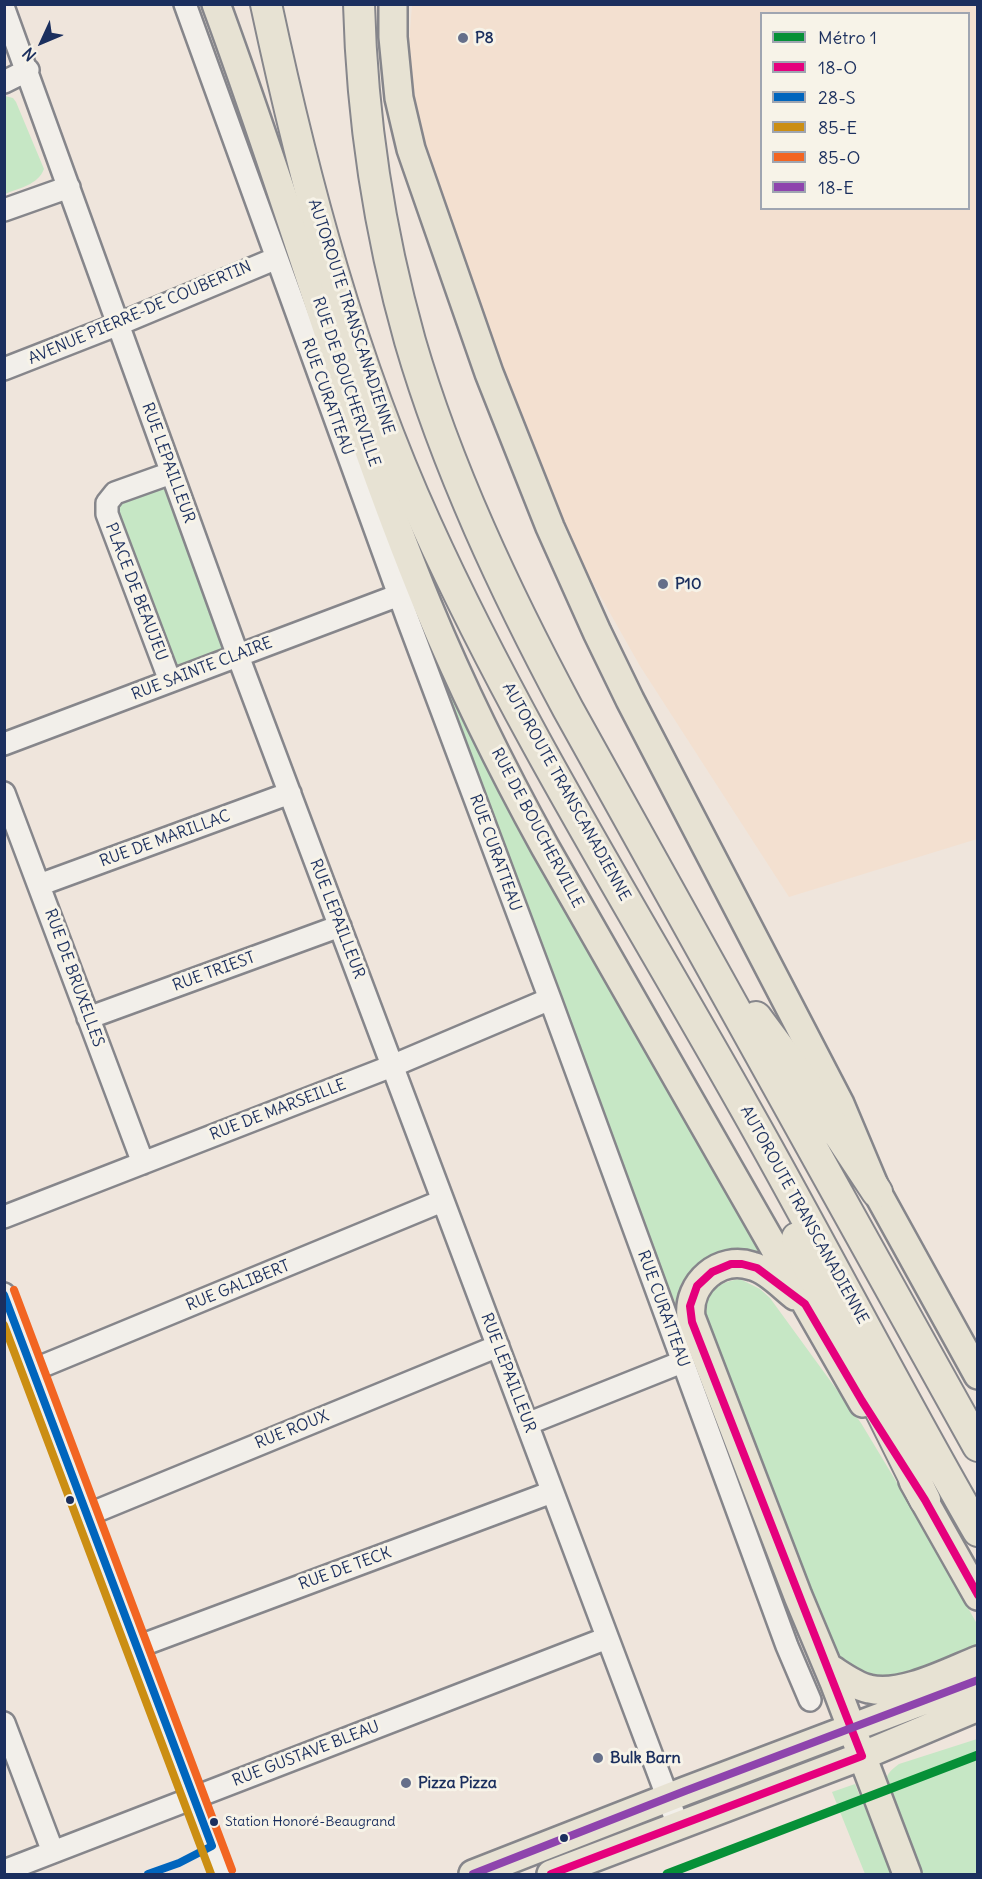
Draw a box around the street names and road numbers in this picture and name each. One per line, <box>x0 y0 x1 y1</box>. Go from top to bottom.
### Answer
street label: AUTOROUTE TRANSCANADIENNE <box>304 197 398 437</box>
street label: AVENUE PIERRE-DE COUBERTIN <box>26 257 254 369</box>
street label: RUE DE BOUCHERVILLE <box>308 295 384 469</box>
street label: RUE CURATTEAU <box>297 336 357 458</box>
street label: RUE LEPAILLEUR <box>137 400 199 526</box>
street label: PLACE DE BEAUJEU <box>101 520 171 664</box>
street label: RUE SAINTE CLAIRE <box>129 633 275 705</box>
street label: AUTOROUTE TRANSCANADIENNE <box>498 680 634 904</box>
street label: RUE DE BOUCHERVILLE <box>487 745 587 911</box>
street label: RUE CURATTEAU <box>465 792 525 914</box>
street label: RUE DE MARILLAC <box>97 806 233 872</box>
street label: RUE LEPAILLEUR <box>305 856 369 982</box>
street label: RUE DE BRUXELLES <box>40 906 108 1050</box>
street label: RUE TRIEST <box>170 948 258 996</box>
street label: RUE DE MARSEILLE <box>207 1075 349 1145</box>
street label: AUTOROUTE TRANSCANADIENNE <box>736 1103 872 1327</box>
street label: RUE CURATTEAU <box>633 1248 693 1370</box>
street label: RUE GALIBERT <box>183 1257 293 1315</box>
street label: RUE LEPAILLEUR <box>476 1310 540 1436</box>
street label: RUE ROUX <box>252 1407 332 1453</box>
street label: RUE DE TECK <box>296 1543 394 1595</box>
street label: RUE GUSTAVE BLEAU <box>230 1717 382 1791</box>

